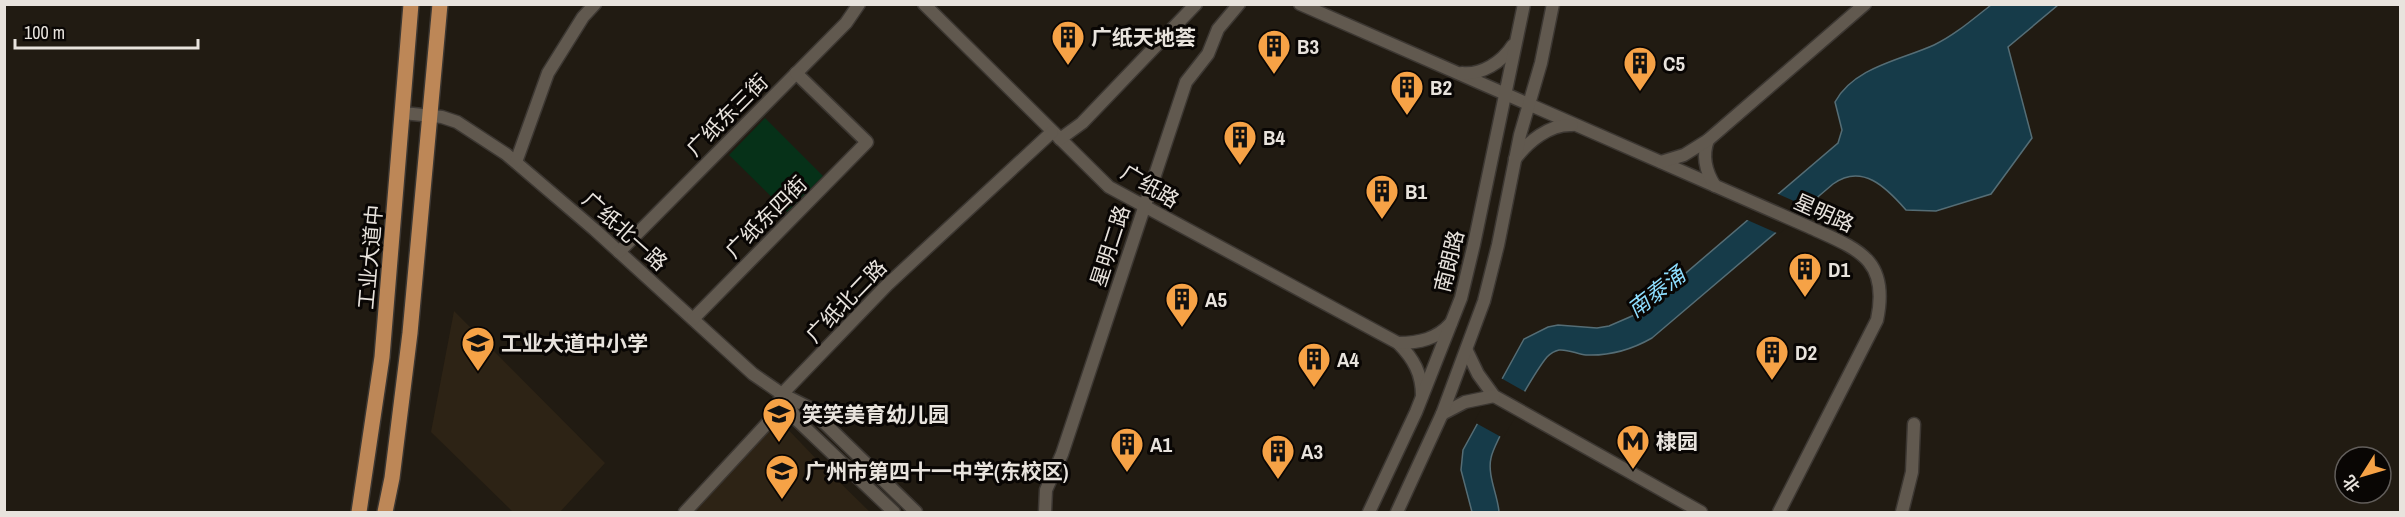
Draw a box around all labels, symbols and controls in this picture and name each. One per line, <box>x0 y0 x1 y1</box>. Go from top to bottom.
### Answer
scale bar <box>15 12 198 50</box>
building icon: 广纸天地荟 <box>1050 19 1086 66</box>
text: 100 m <box>24 20 65 45</box>
place label: 广纸天地荟 <box>1091 23 1196 52</box>
building icon: B3 <box>1256 28 1292 75</box>
place label: B3 <box>1297 32 1319 61</box>
building icon: C5 <box>1622 45 1658 92</box>
place label: C5 <box>1663 49 1685 78</box>
street label: 广纸东三街 <box>680 68 774 162</box>
building icon: B2 <box>1389 69 1425 116</box>
place label: B2 <box>1430 73 1452 102</box>
building icon: B4 <box>1222 119 1258 166</box>
place label: B4 <box>1263 123 1285 152</box>
street label: 广纸路 <box>1116 157 1184 215</box>
street label: 广纸东四街 <box>719 170 813 264</box>
building icon: B1 <box>1364 173 1400 220</box>
place label: B1 <box>1405 177 1427 206</box>
street label: 广纸北一路 <box>576 185 674 277</box>
street label: 星明路 <box>1789 187 1859 239</box>
street label: 星明二路 <box>1083 202 1137 290</box>
street label: 工业大道中 <box>351 203 389 311</box>
street label: 南朗路 <box>1427 227 1471 295</box>
building icon: D1 <box>1787 251 1823 298</box>
street label: 广纸北二路 <box>799 253 893 349</box>
place label: D1 <box>1828 255 1850 284</box>
water label: 南泰涌 <box>1621 258 1694 324</box>
building icon: A5 <box>1164 281 1200 328</box>
place label: A5 <box>1205 285 1227 314</box>
school or university icon: 工业大道中小学 <box>460 325 496 372</box>
place label: 工业大道中小学 <box>501 329 648 358</box>
building icon: D2 <box>1754 334 1790 381</box>
place label: D2 <box>1795 338 1817 367</box>
building icon: A4 <box>1296 341 1332 388</box>
place label: A4 <box>1337 345 1359 374</box>
school or university icon: 笑笑美育幼儿园 <box>761 396 797 443</box>
place label: 笑笑美育幼儿园 <box>802 400 949 429</box>
metro station icon: 棣园 <box>1615 423 1651 470</box>
building icon: A1 <box>1109 426 1145 473</box>
place label: 棣园 <box>1656 427 1698 456</box>
place label: A1 <box>1150 430 1172 459</box>
building icon: A3 <box>1260 433 1296 480</box>
place label: A3 <box>1301 437 1323 466</box>
north arrow <box>2333 445 2393 505</box>
school or university icon: 广州市第四十一中学(东校区) <box>764 453 800 500</box>
place label: 广州市第四十一中学(东校区) <box>805 457 1069 486</box>
text: 北 <box>2337 471 2365 497</box>

